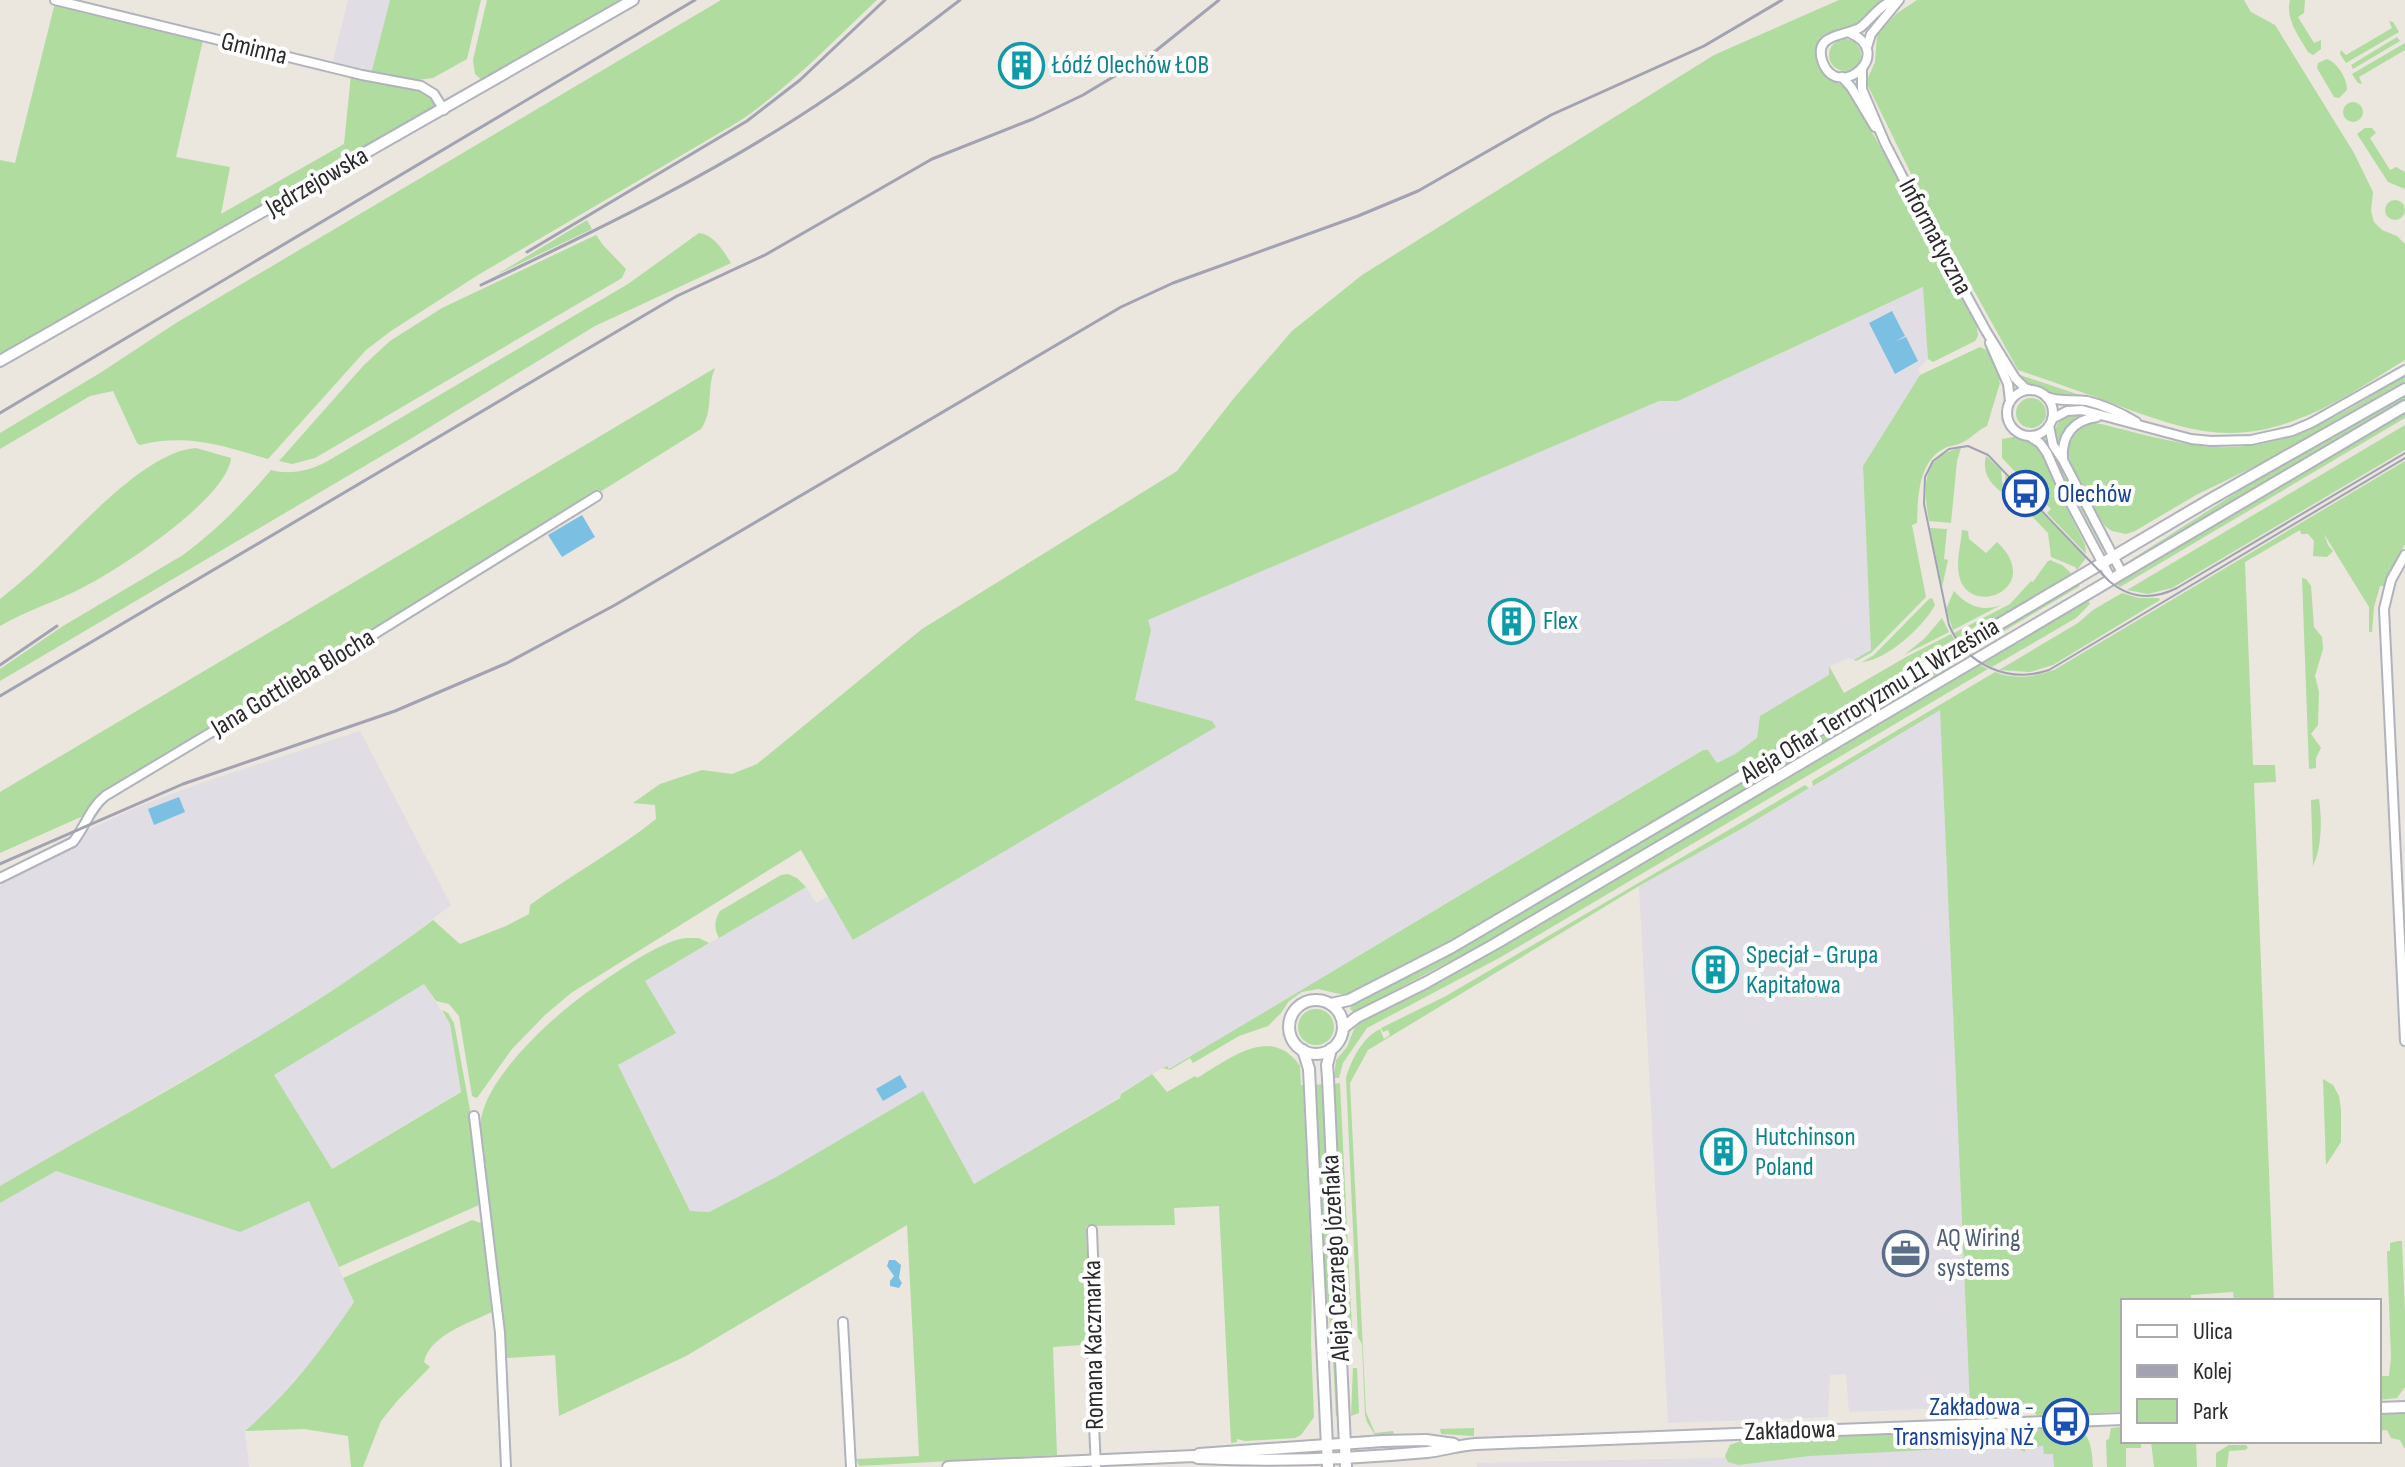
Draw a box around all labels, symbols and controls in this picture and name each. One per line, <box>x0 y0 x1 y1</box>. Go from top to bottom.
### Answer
street label: Gminna <box>218 26 290 72</box>
building icon: Łódź Olechów ŁOB <box>997 41 1045 89</box>
place label: Łódź Olechów ŁOB <box>1051 50 1209 81</box>
street label: Jędrzejowska <box>260 140 374 224</box>
street label: Informatyczna <box>1892 174 1978 300</box>
bus stop icon: Olechów <box>2002 470 2050 518</box>
place label: Olechów <box>2057 479 2132 510</box>
building icon: Flex <box>1488 597 1536 645</box>
place label: Flex <box>1543 606 1578 637</box>
street label: Aleja Ofiar Terroryzmu 11 Września <box>1734 611 2005 791</box>
street label: Jana Gottlieba Blocha <box>205 622 380 744</box>
place label: Specjał - Grupa Kapitałowa <box>1746 940 1878 1001</box>
building icon: Specjał - Grupa Kapitałowa <box>1691 946 1739 994</box>
place label: Hutchinson Poland <box>1755 1122 1856 1183</box>
building icon: Hutchinson Poland <box>1700 1128 1748 1176</box>
street label: Aleja Cezarego Józefiaka <box>1315 1154 1357 1363</box>
place label: AQ Wiring systems <box>1936 1223 2020 1284</box>
office icon: AQ Wiring systems <box>1882 1229 1930 1277</box>
street label: Romana Kaczmarka <box>1077 1260 1111 1430</box>
legend <box>2121 1299 2381 1443</box>
text: Ulica <box>2193 1317 2233 1346</box>
text: Kolej <box>2193 1357 2232 1386</box>
place label: Zakładowa - Transmisyjna NŻ <box>1893 1392 2034 1453</box>
text: Park <box>2193 1397 2228 1426</box>
bus stop icon: Zakładowa - Transmisyjna NŻ <box>2041 1398 2089 1446</box>
street label: Zakładowa <box>1744 1414 1836 1448</box>

